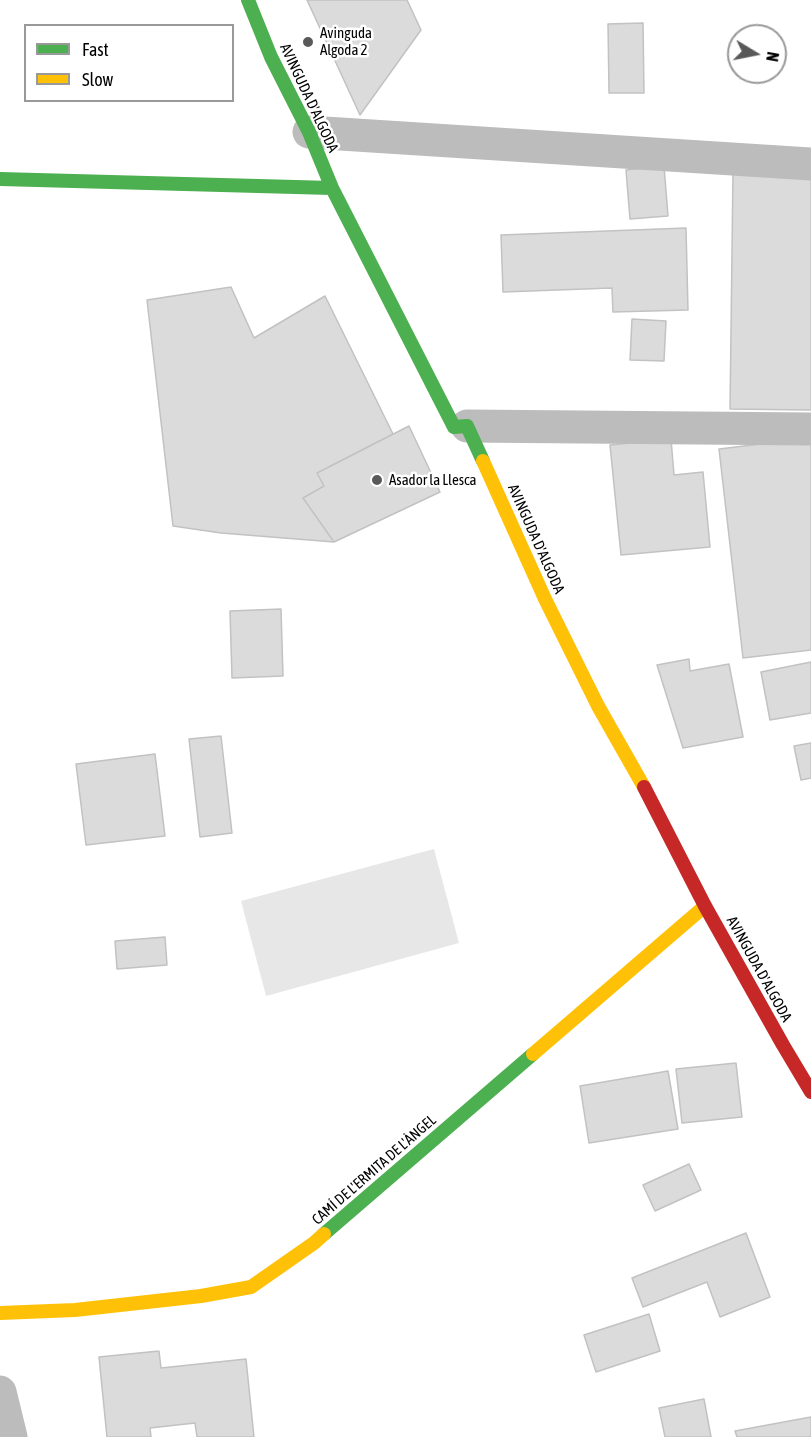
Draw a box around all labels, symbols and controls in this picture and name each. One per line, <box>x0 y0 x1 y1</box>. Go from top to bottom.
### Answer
legend <box>24 24 234 102</box>
place label: Avinguda Algoda 2 <box>320 24 372 59</box>
north arrow <box>727 24 787 84</box>
marker: Avinguda Algoda 2 <box>301 35 315 49</box>
text: Fast <box>82 39 109 60</box>
street label: AVINGUDA D'ALGODA <box>276 41 342 155</box>
text: N <box>763 51 782 63</box>
text: Slow <box>82 69 113 90</box>
place label: Asador la Llesca <box>389 471 477 489</box>
marker: Asador la Llesca <box>370 473 384 487</box>
street label: AVINGUDA D'ALGODA <box>504 482 568 596</box>
street label: AVINGUDA D'ALGODA <box>723 913 795 1025</box>
street label: CAMÍ DE L'ERMITA DE L'ÀNGEL <box>308 1111 440 1229</box>

